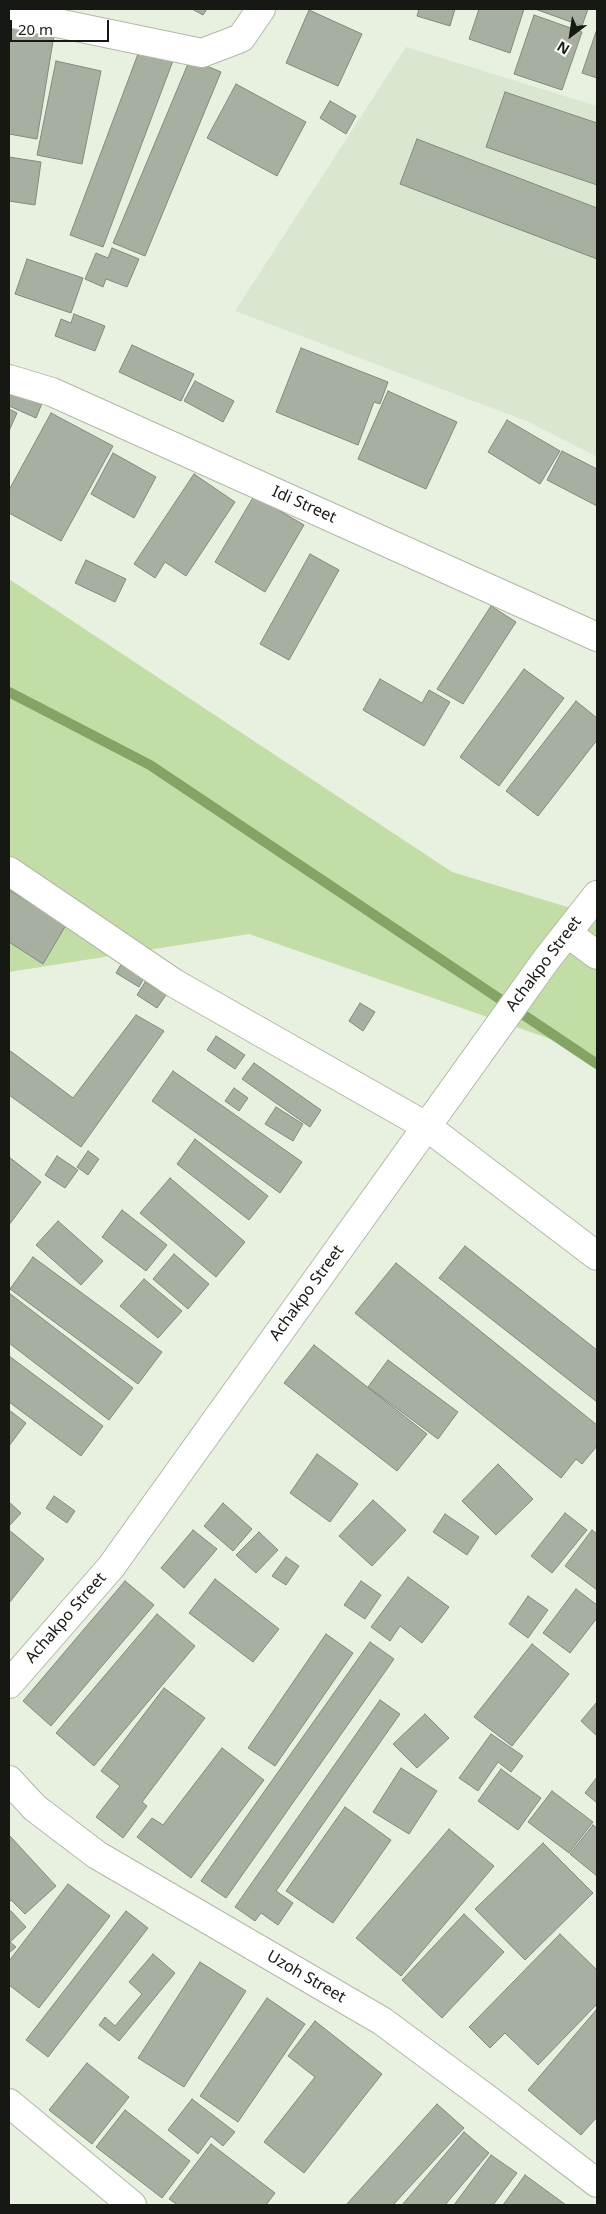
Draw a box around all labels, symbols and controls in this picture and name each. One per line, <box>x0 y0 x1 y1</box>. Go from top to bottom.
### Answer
scale bar <box>12 10 111 42</box>
north arrow <box>546 10 596 60</box>
text: 20 m <box>18 19 53 39</box>
text: N <box>553 37 573 59</box>
street label: Idi Street <box>269 482 339 528</box>
street label: Achakpo Street <box>502 913 586 1015</box>
street label: Achakpo Street <box>266 1241 348 1345</box>
street label: Achakpo Street <box>21 1569 111 1667</box>
street label: Uzoh Street <box>263 1947 349 2007</box>

